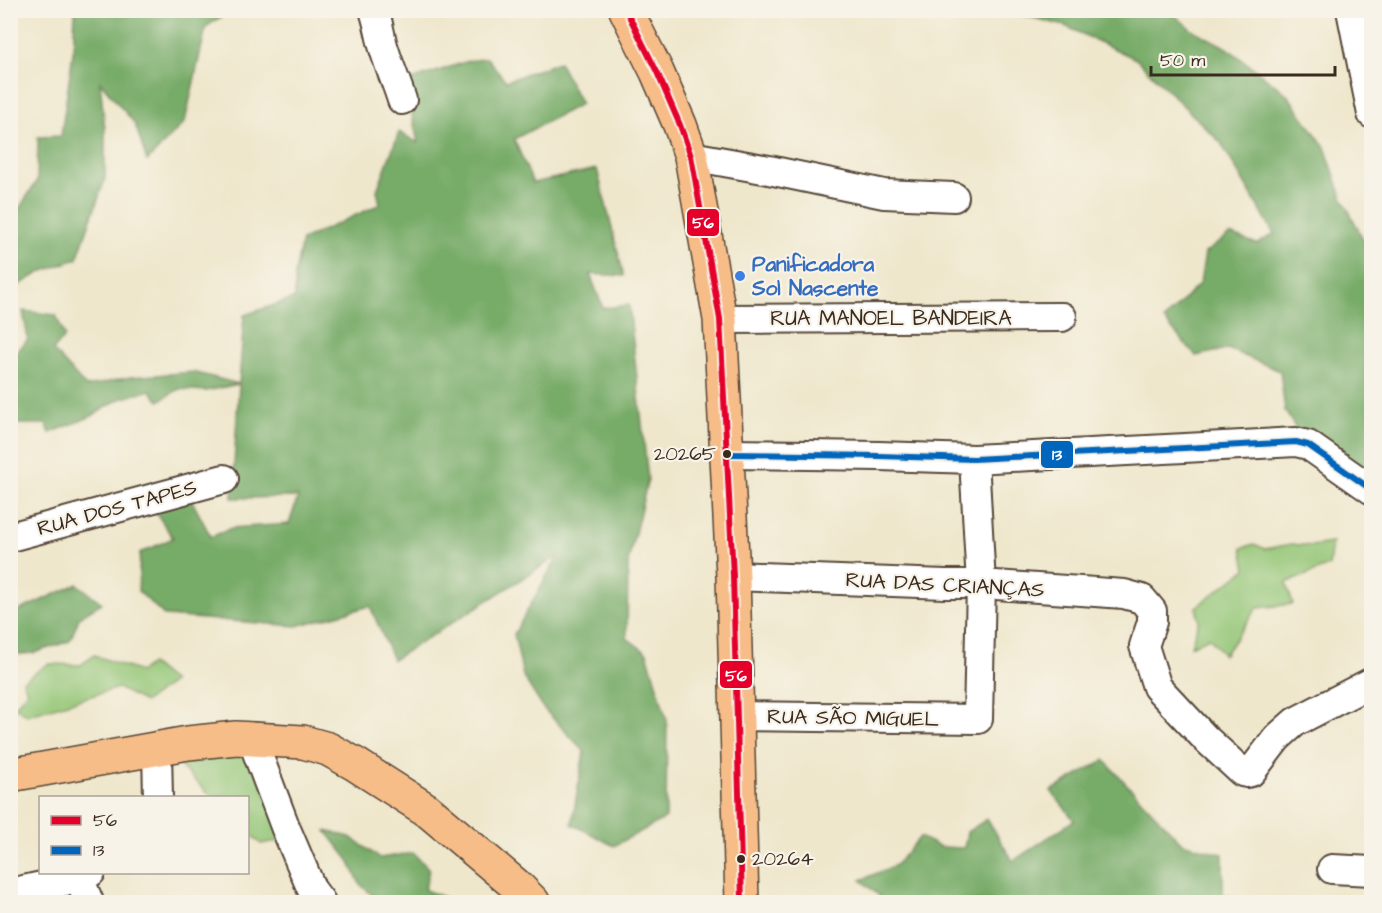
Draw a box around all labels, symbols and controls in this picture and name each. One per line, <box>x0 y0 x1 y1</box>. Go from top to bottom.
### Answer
scale bar <box>1151 39 1336 77</box>
text: 50 m <box>1160 48 1205 73</box>
line badge: 56 <box>686 208 720 237</box>
text: 56 <box>692 212 714 234</box>
place label: Panificadora Sol Nascente <box>751 250 879 303</box>
marker: Panificadora Sol Nascente <box>733 269 747 283</box>
street label: RUA MANOEL BANDEIRA <box>770 304 1012 333</box>
place label: 20265 <box>654 440 716 468</box>
line badge: 13 <box>1040 440 1074 469</box>
text: 13 <box>1052 444 1063 466</box>
marker: 20265 <box>721 448 733 460</box>
street label: RUA DOS TAPES <box>34 473 200 543</box>
street label: RUA DAS CRIANÇAS <box>845 565 1045 605</box>
line badge: 56 <box>719 660 753 689</box>
text: 56 <box>725 665 747 687</box>
street label: RUA SÃO MIGUEL <box>767 702 940 734</box>
legend <box>39 796 249 874</box>
text: 56 <box>93 808 117 833</box>
text: 13 <box>93 838 104 863</box>
place label: 20264 <box>752 845 814 873</box>
marker: 20264 <box>735 853 747 865</box>

